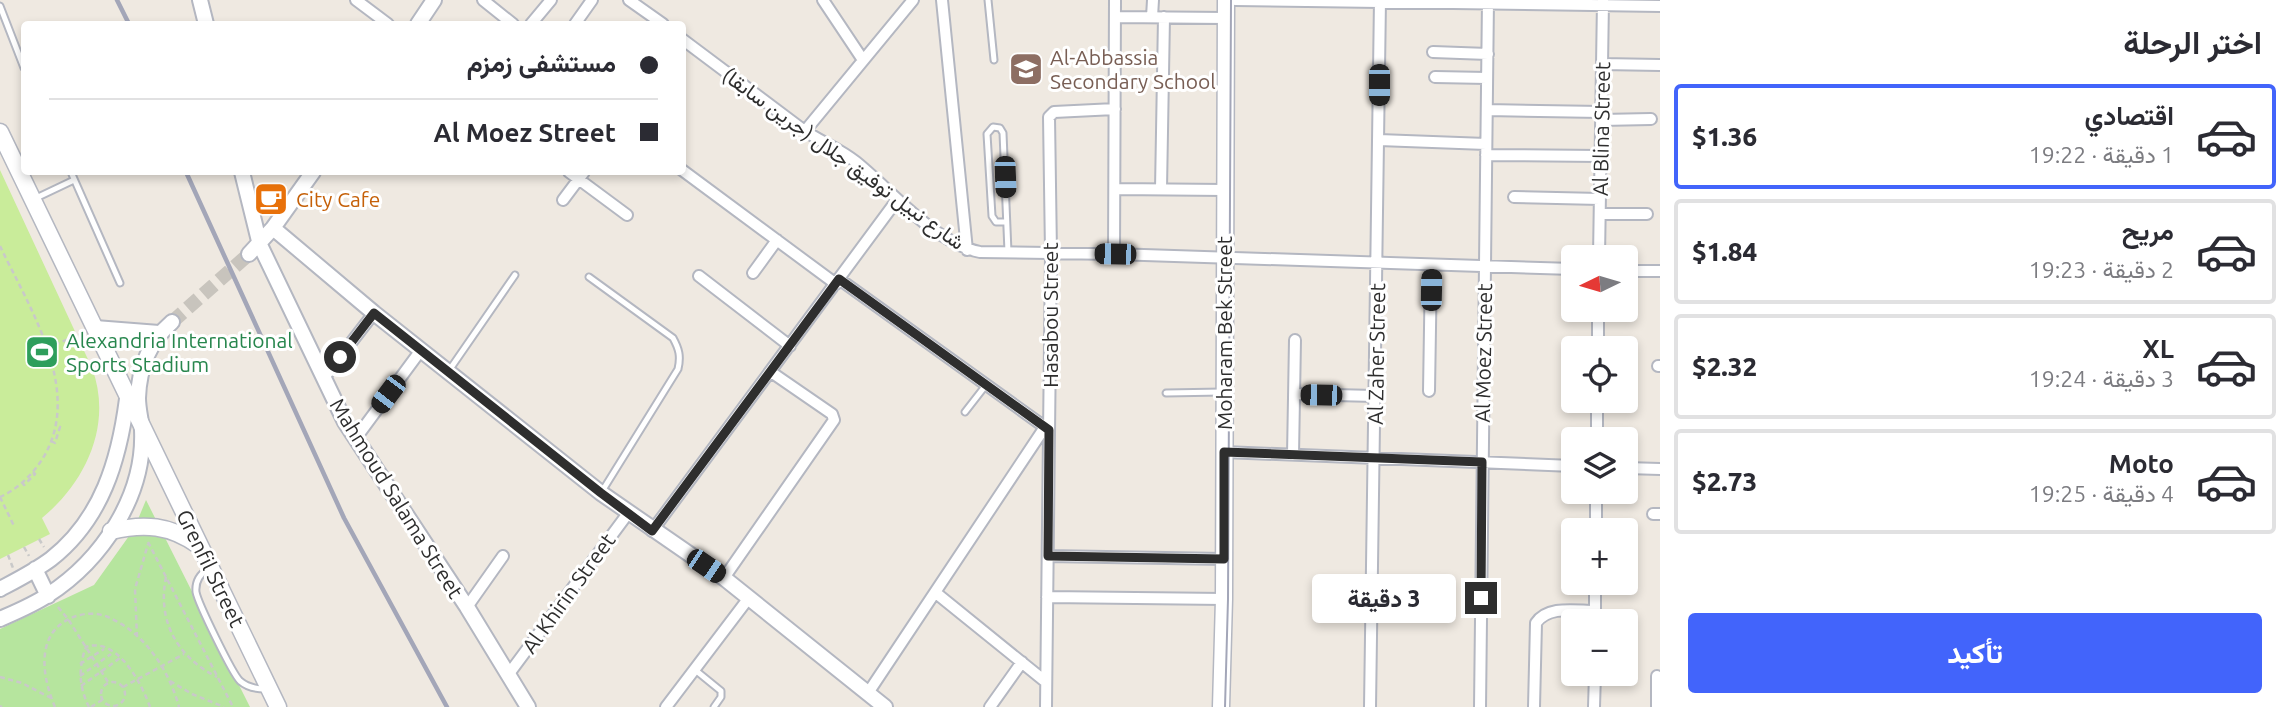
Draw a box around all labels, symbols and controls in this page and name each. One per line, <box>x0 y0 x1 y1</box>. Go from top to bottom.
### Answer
text: اختر الرحلة <box>2123 24 2262 60</box>
place label: Al-Abbassia Secondary School <box>1050 45 1216 93</box>
text: مستشفى زمزم <box>467 48 616 77</box>
school or university icon: Al-Abbassia Secondary School <box>1007 50 1045 88</box>
street label: شارع نبيل توفيق جلال (جرين سابقا) <box>717 62 970 256</box>
street label: Al Blina Street <box>1588 62 1614 196</box>
car <box>1369 64 1390 106</box>
text: اقتصادي <box>2085 101 2174 130</box>
icon: car <box>2195 105 2258 168</box>
text: Al Moez Street <box>433 118 616 147</box>
text: $1.36 <box>1692 122 1757 151</box>
text: 1 دقيقة · 19:22 <box>2029 142 2174 167</box>
car <box>994 156 1017 198</box>
cafe icon: City Cafe <box>252 180 290 218</box>
place label: City Cafe <box>296 187 380 211</box>
text: مريح <box>2122 216 2174 245</box>
icon: car <box>2195 220 2258 283</box>
street label: Moharam Bek Street <box>1212 236 1236 430</box>
text: $1.84 <box>1692 237 1757 266</box>
street label: Hasabou Street <box>1038 242 1062 388</box>
car <box>1094 243 1137 265</box>
north arrow <box>1561 245 1638 322</box>
map controls <box>1561 245 1638 686</box>
text: 2 دقيقة · 19:23 <box>2029 257 2174 282</box>
car <box>1421 269 1442 311</box>
street label: Al Zaher Street <box>1363 283 1389 425</box>
street label: Al Moez Street <box>1470 283 1496 423</box>
place label: Alexandria International Sports Stadium <box>66 328 293 376</box>
sports icon: Alexandria International Sports Stadium <box>23 333 61 371</box>
text: XL <box>2143 334 2174 363</box>
icon: car <box>2195 335 2258 398</box>
button: locate <box>1561 336 1638 413</box>
route start <box>324 341 356 373</box>
text: $2.32 <box>1692 352 1757 381</box>
text: 3 دقيقة · 19:24 <box>2029 366 2174 391</box>
car <box>367 371 410 417</box>
car <box>1300 384 1343 406</box>
street label: Mahmoud Salama Street <box>326 394 468 602</box>
button: layers <box>1561 427 1638 504</box>
text: Moto <box>2109 449 2174 478</box>
icon: car <box>2195 450 2258 513</box>
text: $2.73 <box>1692 467 1757 496</box>
text: 4 دقيقة · 19:25 <box>2029 481 2174 506</box>
street label: Grenfil Street <box>172 505 250 631</box>
button: + <box>1561 518 1638 595</box>
street label: Al Khirin Street <box>516 528 620 658</box>
car <box>683 546 730 586</box>
callout: 3 دقيقة <box>1313 574 1456 622</box>
route end <box>1465 582 1497 614</box>
text: 3 دقيقة <box>1348 586 1420 611</box>
button: − <box>1561 609 1638 686</box>
button: تأكيد <box>1688 613 2262 693</box>

